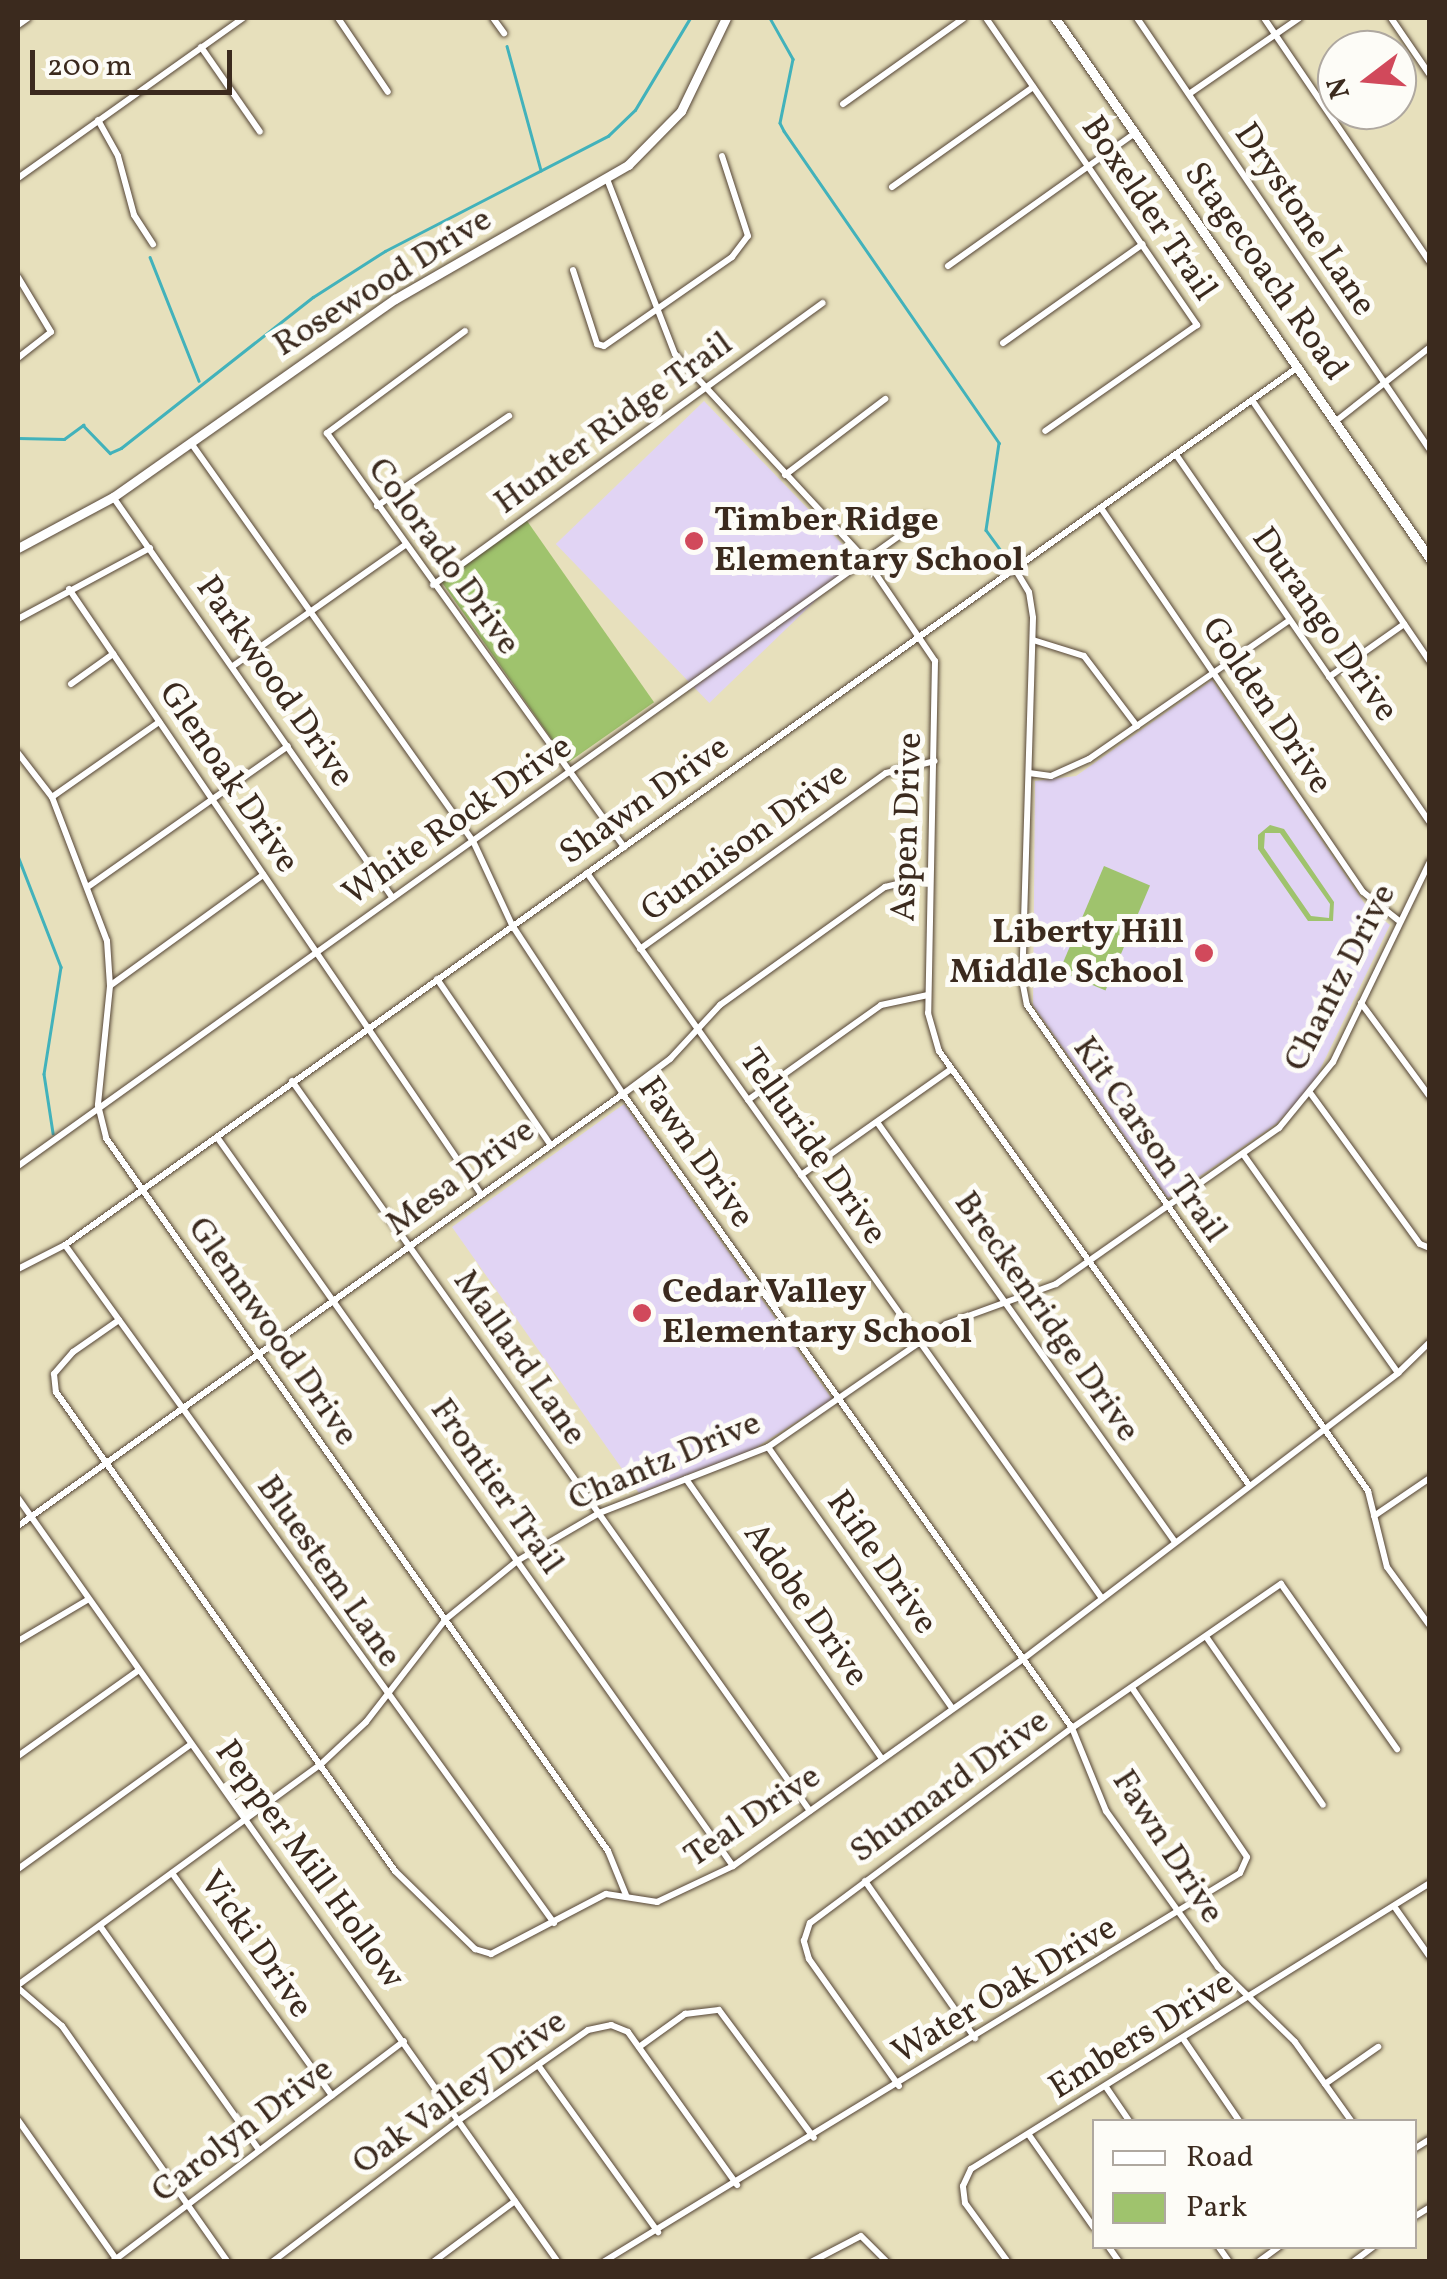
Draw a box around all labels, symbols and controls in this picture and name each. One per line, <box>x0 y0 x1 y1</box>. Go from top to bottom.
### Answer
scale bar <box>35 30 238 92</box>
north arrow <box>1317 30 1417 130</box>
text: 200 m <box>47 46 132 88</box>
text: N <box>1318 73 1361 103</box>
street label: Boxelder Trail <box>1071 108 1225 310</box>
street label: Drystone Lane <box>1224 116 1384 324</box>
street label: Stagecoach Road <box>1174 155 1356 389</box>
street label: Rosewood Drive <box>266 199 500 367</box>
street label: Hunter Ridge Trail <box>486 323 742 525</box>
street label: Colorado Drive <box>357 450 529 664</box>
place label: Timber Ridge Elementary School <box>714 500 1025 582</box>
street label: Durango Drive <box>1242 520 1406 730</box>
marker: Timber Ridge Elementary School <box>683 530 705 552</box>
street label: Parkwood Drive <box>186 569 362 795</box>
street label: Golden Drive <box>1192 610 1340 802</box>
street label: Glenoak Drive <box>149 675 307 881</box>
street label: White Rock Drive <box>335 726 581 916</box>
street label: Shawn Drive <box>552 727 738 875</box>
street label: Aspen Drive <box>884 732 932 922</box>
street label: Gunnison Drive <box>634 754 856 932</box>
street label: Chantz Drive <box>1276 877 1406 1079</box>
place label: Liberty Hill Middle School <box>950 912 1184 994</box>
marker: Liberty Hill Middle School <box>1193 942 1215 964</box>
street label: Kit Carson Trail <box>1062 1029 1236 1251</box>
street label: Telluride Drive <box>729 1041 895 1253</box>
street label: Fawn Drive <box>628 1069 762 1237</box>
street label: Mesa Drive <box>379 1110 543 1246</box>
street label: Breckenridge Drive <box>944 1184 1148 1450</box>
street label: Glennwood Drive <box>178 1210 366 1454</box>
street label: Mallard Lane <box>443 1262 595 1454</box>
place label: Cedar Valley Elementary School <box>662 1272 973 1354</box>
marker: Cedar Valley Elementary School <box>631 1302 653 1324</box>
street label: Frontier Trail <box>420 1391 572 1583</box>
street label: Chantz Drive <box>563 1403 767 1521</box>
street label: Bluestem Lane <box>246 1468 410 1676</box>
street label: Rifle Drive <box>816 1483 946 1643</box>
street label: Adobe Drive <box>733 1515 877 1695</box>
street label: Shumard Drive <box>843 1701 1057 1873</box>
street label: Pepper Mill Hollow <box>205 1733 413 1997</box>
street label: Teal Drive <box>677 1756 829 1878</box>
street label: Fawn Drive <box>1102 1762 1232 1932</box>
street label: Vicki Drive <box>189 1863 321 2027</box>
street label: Water Oak Drive <box>885 1908 1125 2074</box>
street label: Embers Drive <box>1042 1963 1242 2109</box>
street label: Oak Valley Drive <box>344 2001 576 2185</box>
street label: Carolyn Drive <box>144 2049 342 2213</box>
legend <box>1092 2119 1417 2249</box>
text: Road <box>1186 2137 1254 2179</box>
text: Park <box>1186 2187 1247 2229</box>

